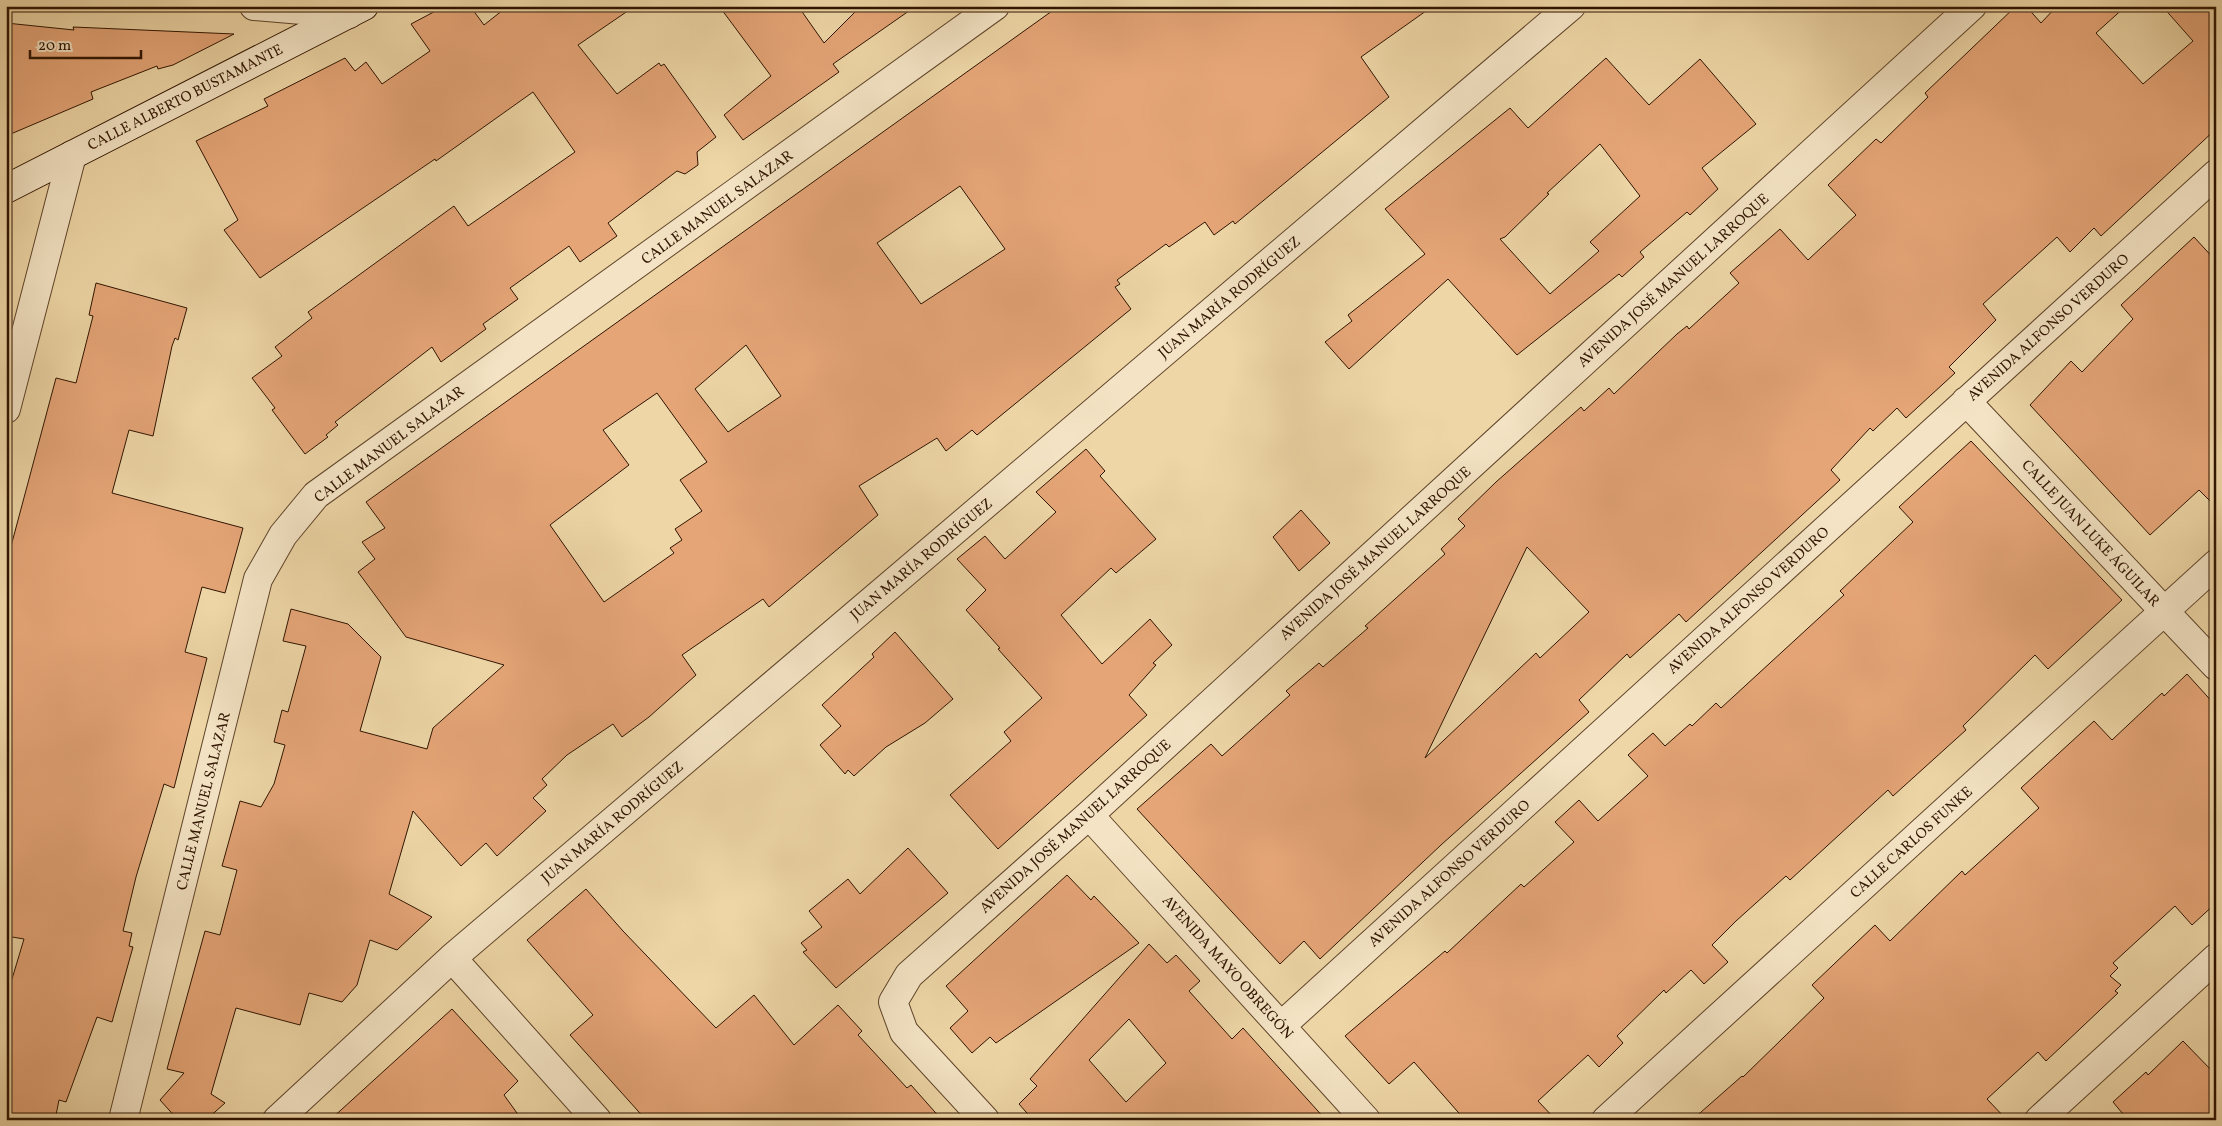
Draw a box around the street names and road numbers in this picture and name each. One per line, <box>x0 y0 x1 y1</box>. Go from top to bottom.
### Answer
street label: CALLE ALBERTO BUSTAMANTE <box>84 40 287 157</box>
street label: CALLE MANUEL SALAZAR <box>638 146 798 271</box>
street label: AVENIDA JOSÉ MANUEL LARROQUE <box>1574 189 1774 373</box>
street label: JUAN MARÍA RODRÍGUEZ <box>1154 232 1306 364</box>
street label: AVENIDA ALFONSO VERDURO <box>1963 250 2135 407</box>
street label: CALLE MANUEL SALAZAR <box>310 382 469 509</box>
street label: CALLE JUAN LUKE ÁGUILAR <box>2016 456 2164 612</box>
street label: AVENIDA JOSÉ MANUEL LARROQUE <box>1276 462 1476 646</box>
street label: JUAN MARÍA RODRÍGUEZ <box>846 494 998 626</box>
street label: AVENIDA ALFONSO VERDURO <box>1663 523 1835 680</box>
street label: CALLE MANUEL SALAZAR <box>172 710 237 893</box>
street label: AVENIDA JOSÉ MANUEL LARROQUE <box>976 735 1176 919</box>
street label: JUAN MARÍA RODRÍGUEZ <box>537 757 689 889</box>
street label: CALLE CARLOS FUNKE <box>1846 782 1978 904</box>
street label: AVENIDA ALFONSO VERDURO <box>1364 796 1536 953</box>
street label: AVENIDA MAYO OBREGÓN <box>1156 891 1297 1045</box>

